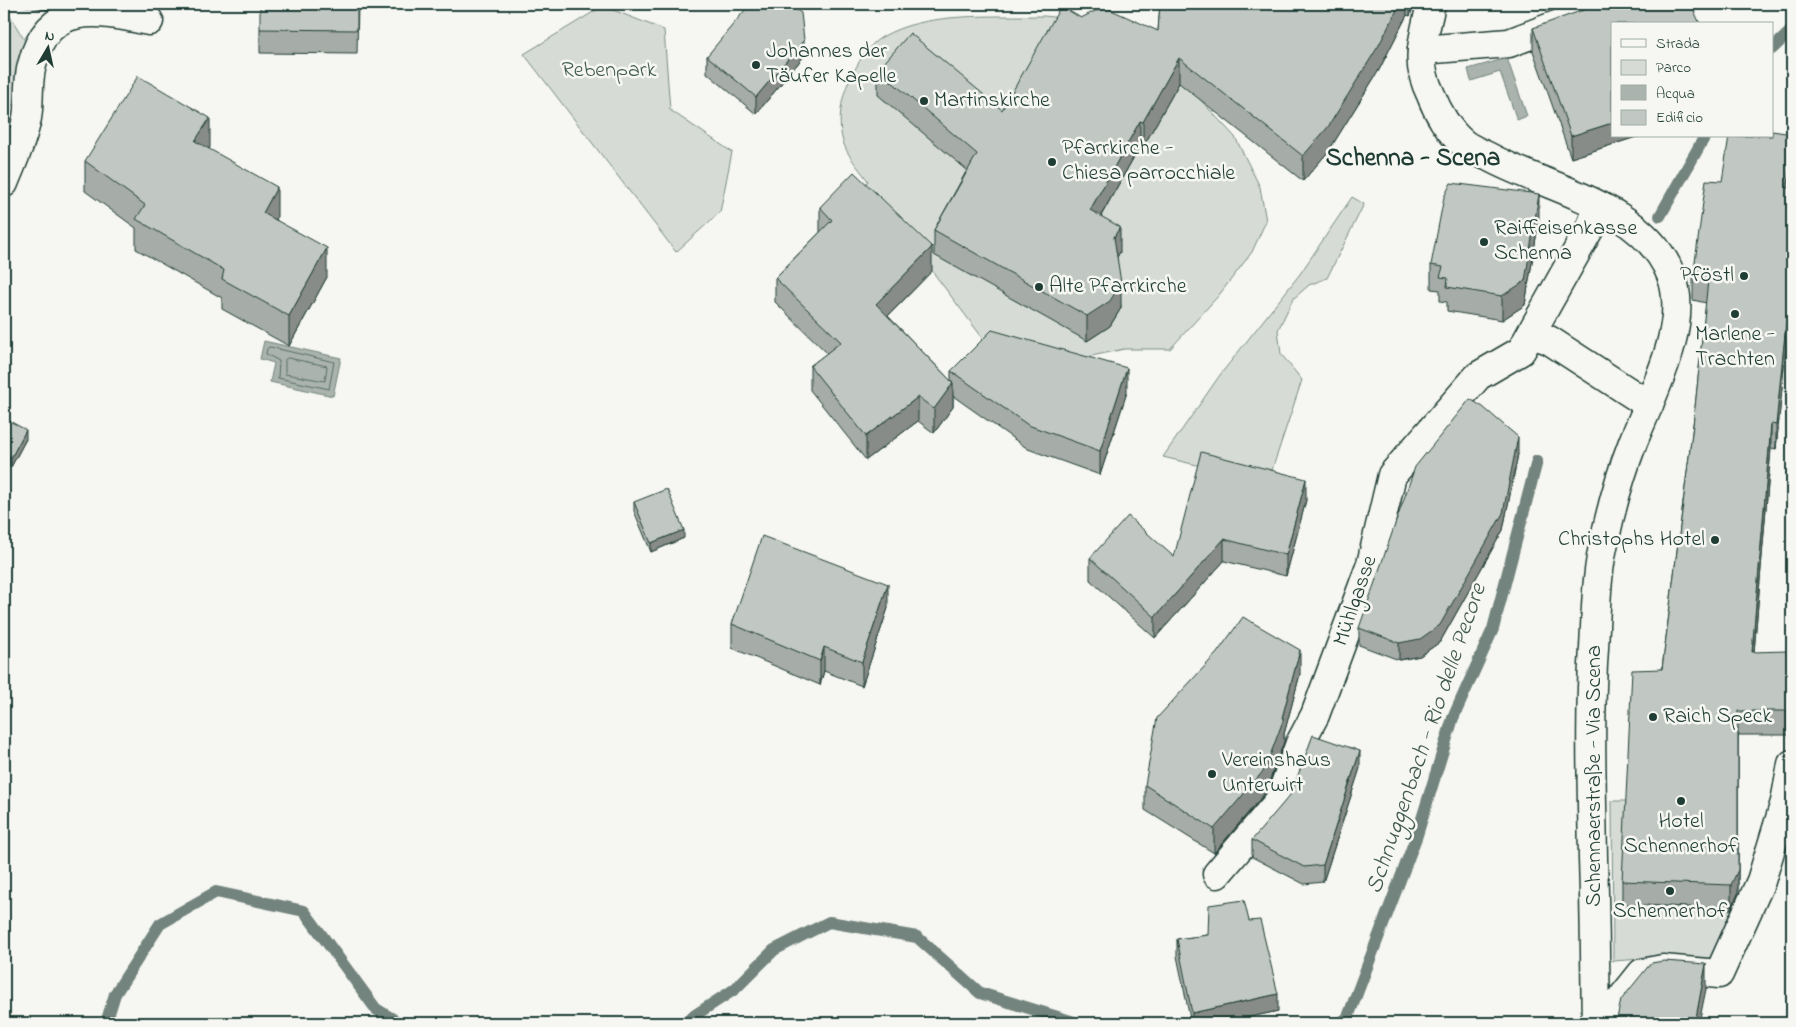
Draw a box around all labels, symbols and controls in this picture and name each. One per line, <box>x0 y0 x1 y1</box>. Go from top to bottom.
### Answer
north arrow <box>22 22 72 72</box>
legend <box>1611 22 1774 138</box>
text: N <box>43 26 56 48</box>
text: Strada <box>1656 33 1700 55</box>
place label: Johannes der Täufer Kapelle <box>766 36 896 93</box>
park label: Rebenpark <box>562 55 657 87</box>
text: Parco <box>1656 57 1691 79</box>
marker: Johannes der Täufer Kapelle <box>750 59 762 71</box>
text: Acqua <box>1656 83 1695 105</box>
place label: Martinskirche <box>934 85 1050 117</box>
marker: Martinskirche <box>918 95 930 107</box>
text: Edificio <box>1656 107 1703 129</box>
place label: Pfarrkirche - Chiesa parrocchiale <box>1062 133 1235 190</box>
district label: Schenna - Scena <box>1326 141 1500 177</box>
marker: Pfarrkirche - Chiesa parrocchiale <box>1046 156 1058 168</box>
place label: Raiffeisenkasse Schenna <box>1494 213 1637 270</box>
marker: Raiffeisenkasse Schenna <box>1478 236 1490 248</box>
place label: Pföstl <box>1680 260 1734 292</box>
marker: Pföstl <box>1738 270 1750 282</box>
place label: Alte Pfarrkirche <box>1049 271 1187 303</box>
marker: Alte Pfarrkirche <box>1033 281 1045 293</box>
marker: Marlene - Trachten <box>1729 308 1741 320</box>
place label: Marlene - Trachten <box>1695 319 1775 376</box>
place label: Christophs Hotel <box>1558 524 1705 556</box>
marker: Christophs Hotel <box>1709 534 1721 546</box>
street label: Mühlgasse <box>1326 551 1387 651</box>
water label: Schnuggenbach - Rio delle Pecore <box>1357 578 1497 899</box>
street label: Schennaerstraße - Via Scena <box>1579 645 1611 907</box>
place label: Raich Speck <box>1663 701 1772 733</box>
marker: Raich Speck <box>1647 711 1659 723</box>
place label: Vereinshaus Unterwirt <box>1221 745 1331 802</box>
marker: Vereinshaus Unterwirt <box>1206 768 1218 780</box>
marker: Hotel Schennerhof <box>1675 795 1687 807</box>
place label: Hotel Schennerhof <box>1624 806 1739 863</box>
marker: Schennerhof <box>1664 885 1676 897</box>
place label: Schennerhof <box>1613 896 1728 928</box>

